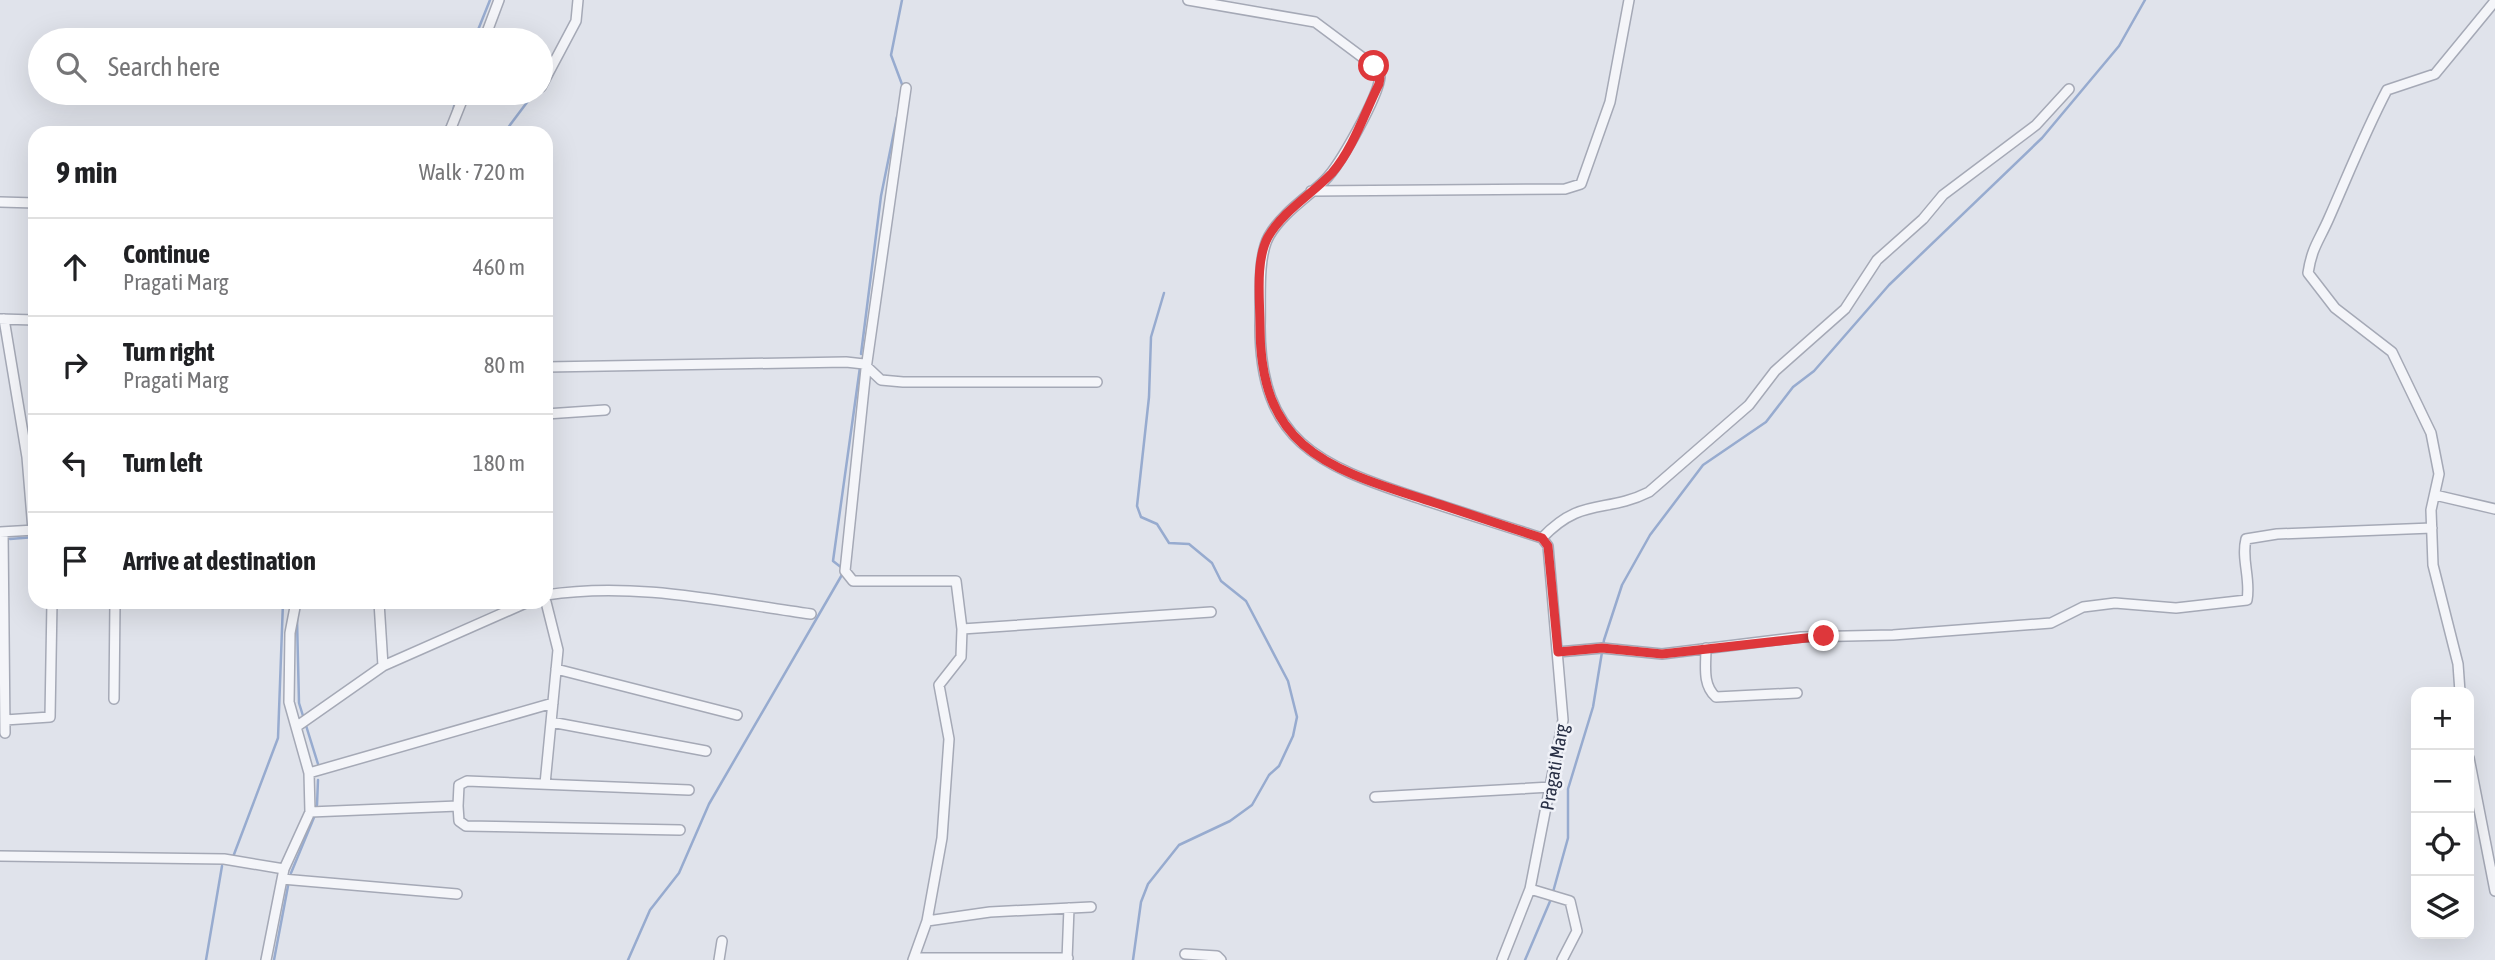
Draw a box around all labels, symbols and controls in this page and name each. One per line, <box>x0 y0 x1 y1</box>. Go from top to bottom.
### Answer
search box <box>28 28 553 105</box>
icon: search <box>52 48 90 86</box>
route start <box>1358 50 1389 81</box>
text: Search here <box>108 52 220 82</box>
text: 9 min <box>56 155 117 189</box>
text: Walk · 720 m <box>419 159 525 185</box>
text: Continue <box>123 239 210 269</box>
icon: ahead <box>56 248 94 286</box>
text: 460 m <box>473 254 525 280</box>
text: Pragati Marg <box>123 269 229 295</box>
text: Turn right <box>123 337 214 367</box>
icon: right <box>56 346 94 384</box>
text: 80 m <box>484 352 525 378</box>
text: Pragati Marg <box>123 367 229 393</box>
icon: left <box>56 444 94 482</box>
text: Turn left <box>123 448 203 478</box>
text: 180 m <box>473 450 525 476</box>
icon: arrive <box>56 542 94 580</box>
text: Arrive at destination <box>123 546 316 576</box>
route end <box>1808 620 1839 651</box>
map controls <box>2411 687 2474 939</box>
button: + <box>2411 687 2474 750</box>
street label: Pragati Marg <box>1536 721 1573 812</box>
button: − <box>2411 750 2474 813</box>
button: locate <box>2411 813 2474 876</box>
button: layers <box>2411 876 2474 939</box>

